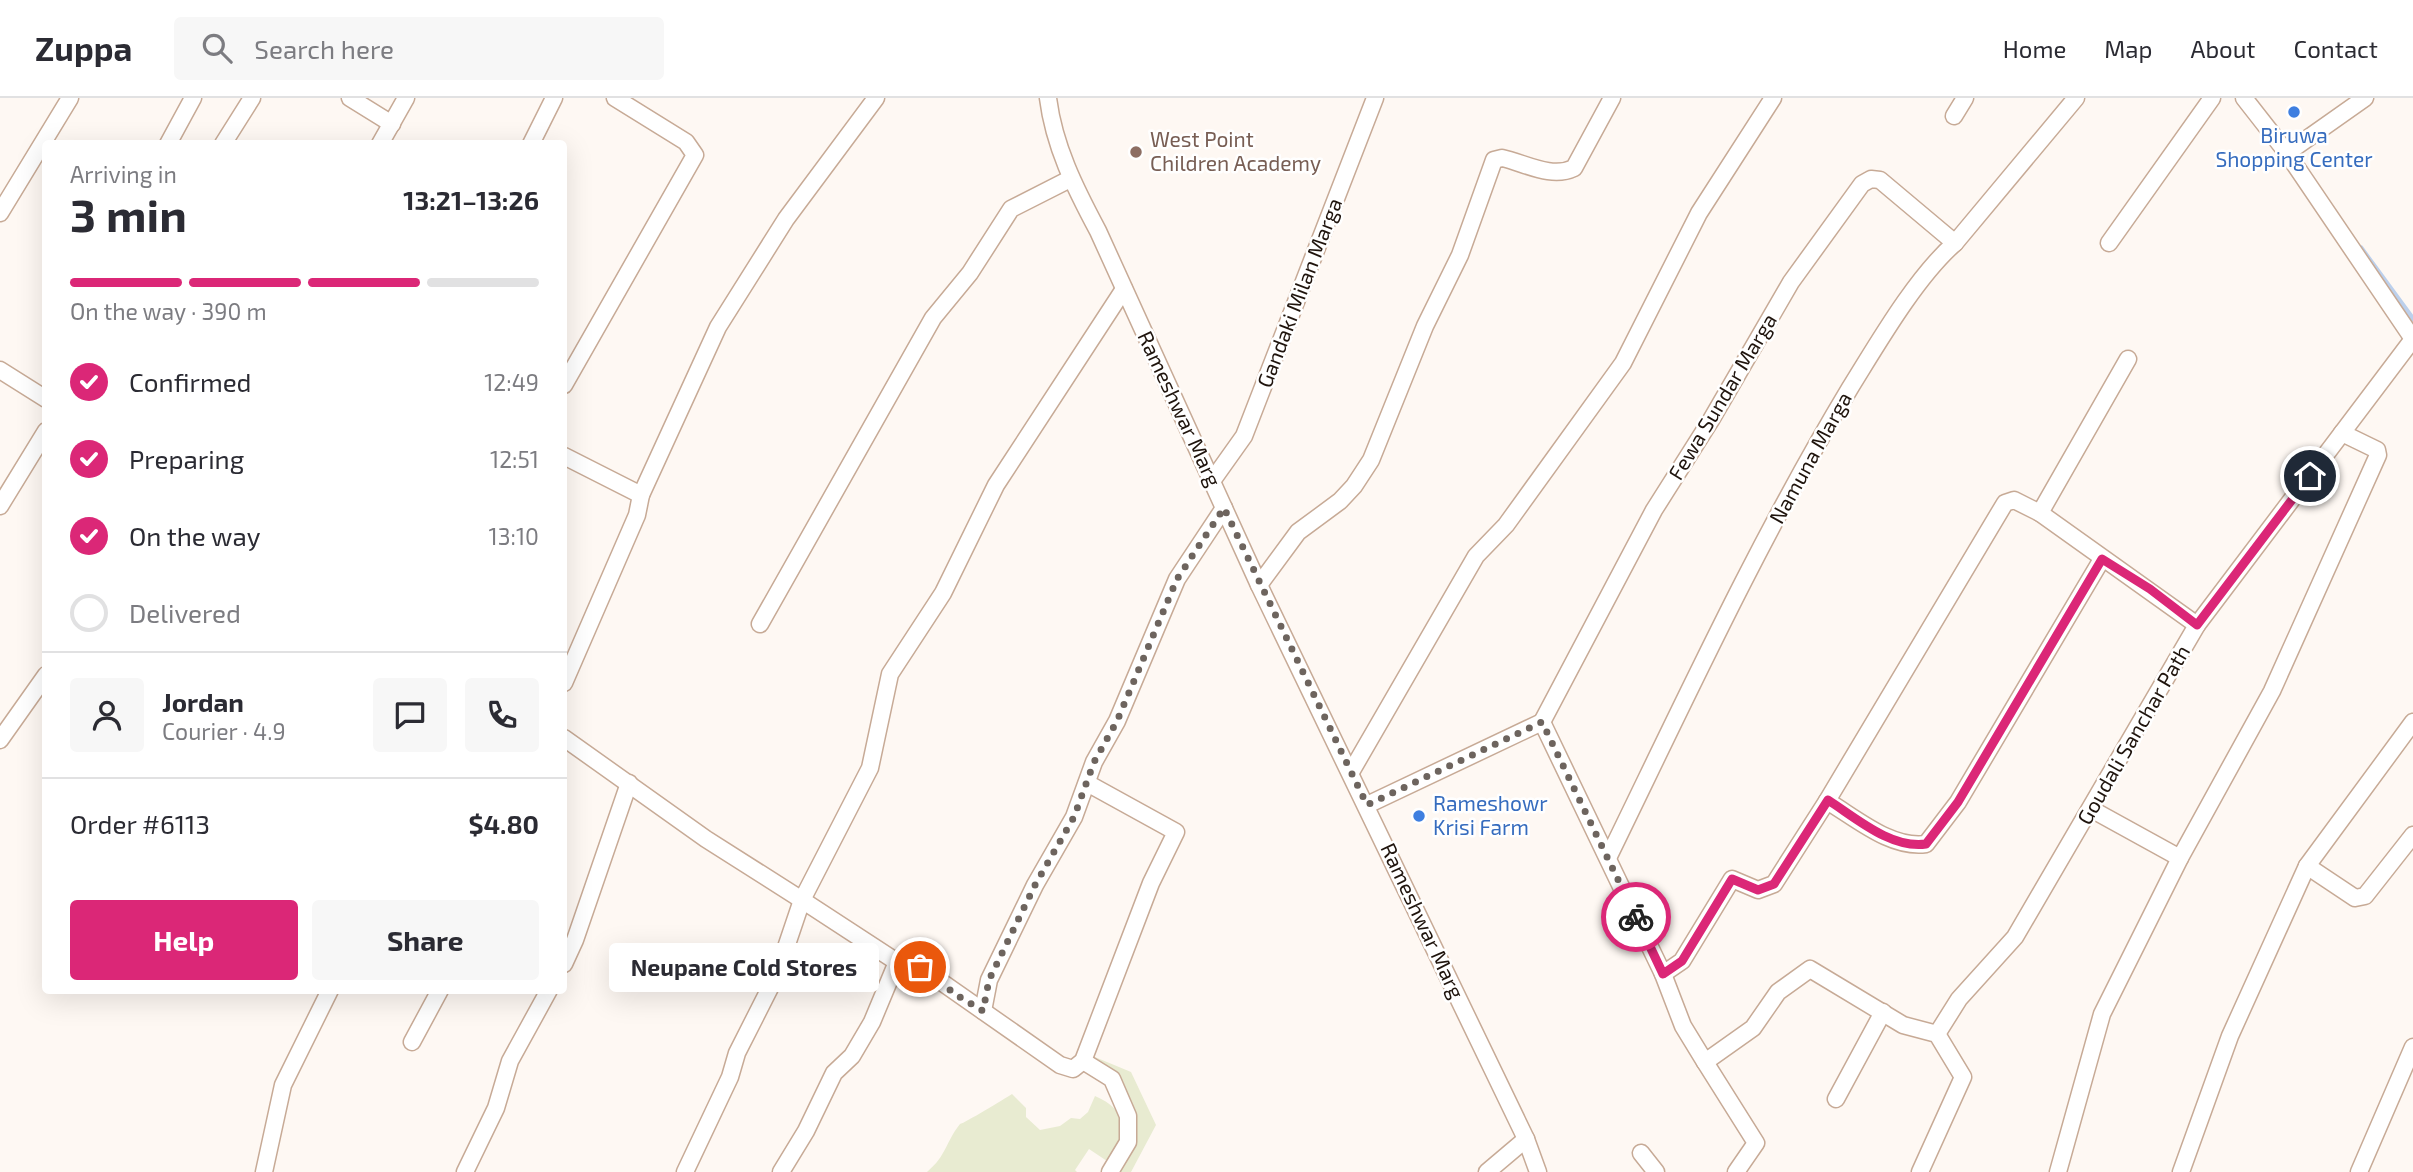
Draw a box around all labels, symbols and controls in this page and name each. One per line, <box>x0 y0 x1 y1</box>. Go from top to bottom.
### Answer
search box <box>174 17 664 80</box>
text: Zuppa <box>35 28 132 68</box>
icon: search <box>198 29 236 67</box>
text: Search here <box>254 33 394 64</box>
text: Home <box>2003 34 2066 63</box>
text: Map <box>2104 34 2152 63</box>
text: About <box>2190 34 2256 63</box>
text: Contact <box>2294 34 2378 63</box>
marker: Biruwa Shopping Center <box>2286 104 2302 120</box>
place label: Biruwa Shopping Center <box>2215 122 2373 171</box>
place label: West Point Children Academy <box>1150 126 1321 175</box>
marker: West Point Children Academy <box>1128 144 1144 160</box>
text: Arriving in <box>70 160 177 188</box>
text: 13:21–13:26 <box>403 184 539 215</box>
text: 3 min <box>70 186 187 241</box>
street label: Gandaki Milan Marga <box>1251 194 1346 391</box>
text: On the way · 390 m <box>70 297 267 325</box>
street label: Fewa Sundar Marga <box>1662 309 1781 484</box>
street label: Rameshwar Marg <box>1133 327 1227 490</box>
icon: check <box>70 363 108 401</box>
text: Confirmed <box>129 366 252 397</box>
text: 12:49 <box>484 368 539 396</box>
street label: Namuna Marga <box>1763 387 1856 527</box>
icon: check <box>70 440 108 478</box>
text: Preparing <box>129 443 244 474</box>
text: 12:51 <box>490 445 539 473</box>
pin <box>2280 446 2340 506</box>
icon: home <box>2291 457 2329 495</box>
icon: check <box>70 517 108 555</box>
text: On the way <box>129 520 260 551</box>
text: 13:10 <box>489 522 539 550</box>
text: Delivered <box>129 597 241 628</box>
street label: Goudali Sanchar Path <box>2071 640 2194 828</box>
button: person <box>70 678 144 752</box>
button: chat <box>373 678 447 752</box>
button: phone <box>465 678 539 752</box>
text: Jordan <box>162 686 244 717</box>
text: Courier · 4.9 <box>162 717 286 745</box>
place label: Rameshowr Krisi Farm <box>1433 790 1548 839</box>
text: Order #6113 <box>70 808 210 839</box>
text: $4.80 <box>468 808 539 839</box>
marker: Rameshowr Krisi Farm <box>1411 808 1427 824</box>
street label: Rameshwar Marg <box>1376 839 1470 1002</box>
courier <box>1601 882 1671 952</box>
icon: bike <box>1617 898 1655 936</box>
button: Help <box>70 900 298 980</box>
button: Share <box>312 900 539 980</box>
pin <box>890 937 950 997</box>
callout: Neupane Cold Stores <box>608 942 878 992</box>
icon: bag <box>901 948 939 986</box>
text: Neupane Cold Stores <box>631 953 857 981</box>

